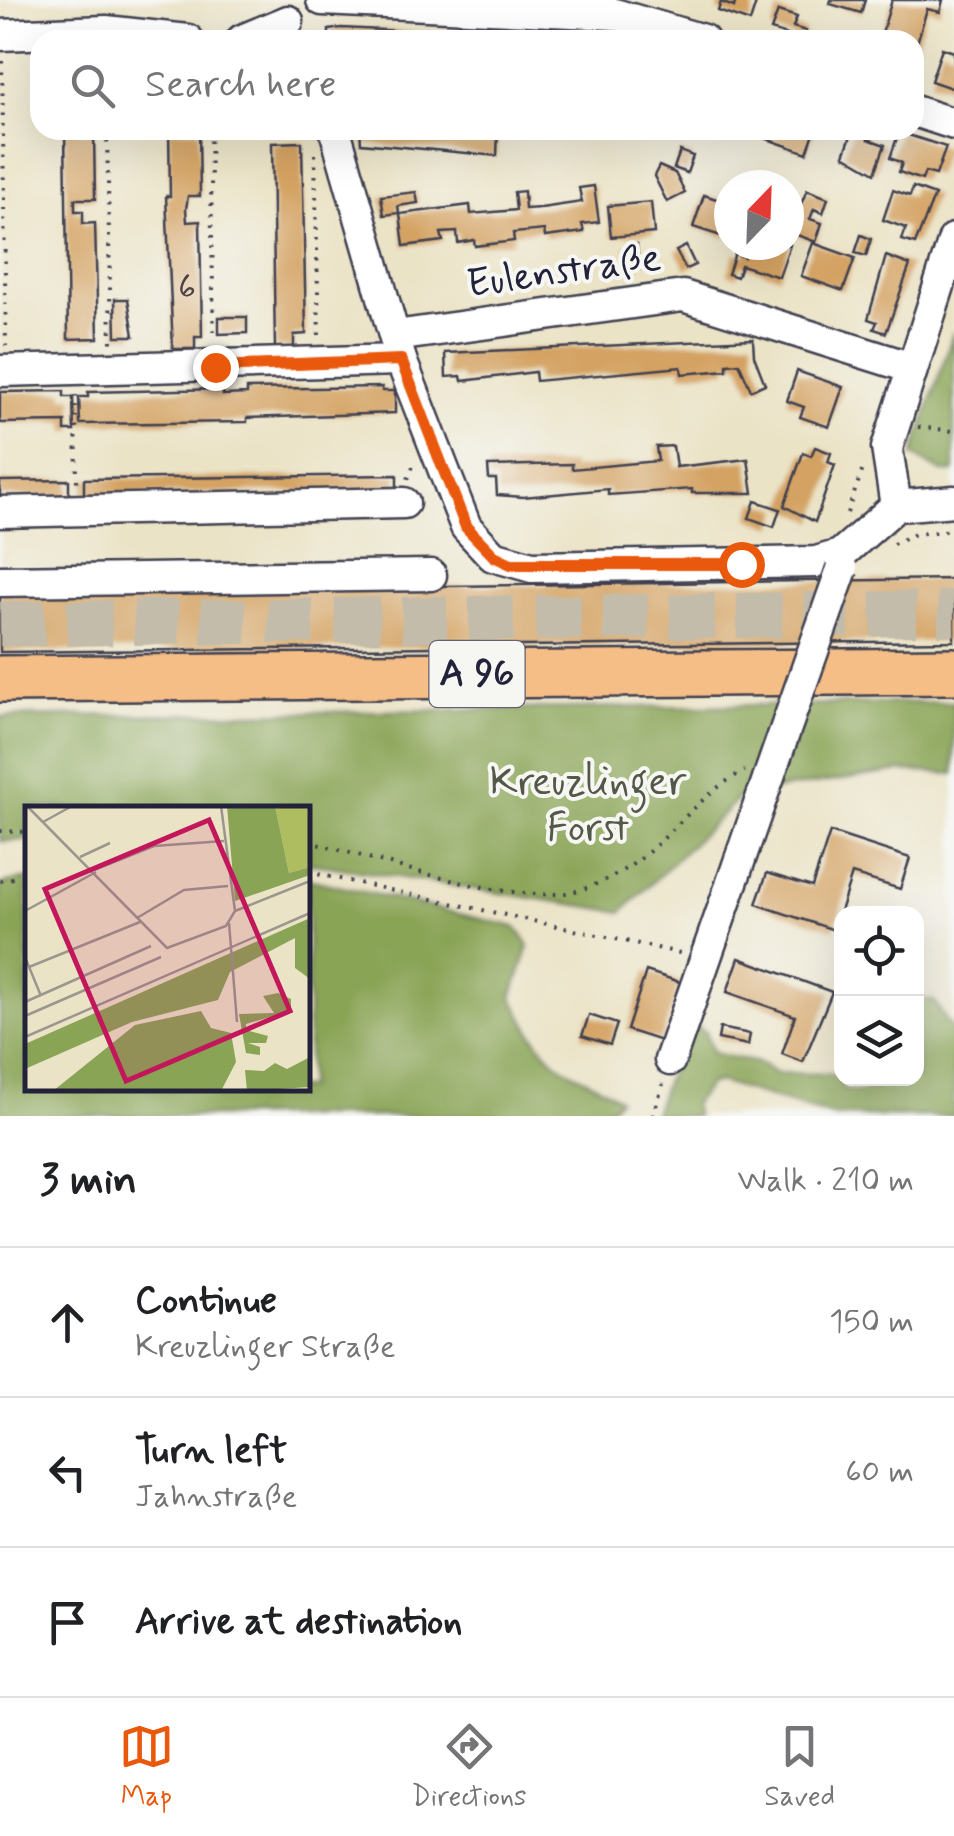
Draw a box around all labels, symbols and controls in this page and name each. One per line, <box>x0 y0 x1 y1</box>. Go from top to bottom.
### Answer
search box <box>30 30 924 140</box>
icon: search <box>65 58 120 113</box>
text: Search here <box>145 61 336 110</box>
north arrow <box>714 170 804 260</box>
street label: Eulenstraße <box>464 233 664 311</box>
house number: 6 <box>178 265 196 311</box>
route end <box>193 345 239 391</box>
route start <box>719 542 765 588</box>
road number: A 96 <box>430 641 524 707</box>
park label: Kreuzlinger Forst <box>490 757 687 855</box>
inset map <box>25 806 310 1091</box>
map controls <box>834 906 924 1086</box>
button: locate <box>834 906 924 996</box>
button: layers <box>834 996 924 1086</box>
text: 3 min <box>40 1154 137 1209</box>
text: Walk · 210 m <box>737 1160 914 1202</box>
text: Continue <box>135 1277 277 1326</box>
icon: ahead <box>40 1295 95 1350</box>
text: 150 m <box>829 1301 914 1343</box>
text: Kreuzlinger Straße <box>135 1326 395 1368</box>
text: Turn left <box>135 1427 287 1476</box>
icon: left <box>40 1445 95 1500</box>
text: 60 m <box>845 1451 914 1493</box>
text: Jahnstraße <box>135 1476 297 1518</box>
icon: arrive <box>40 1595 95 1650</box>
text: Arrive at destination <box>135 1598 462 1647</box>
tab: Map <box>119 1719 174 1816</box>
tab: Directions <box>412 1719 527 1816</box>
tab: Saved <box>764 1719 835 1816</box>

